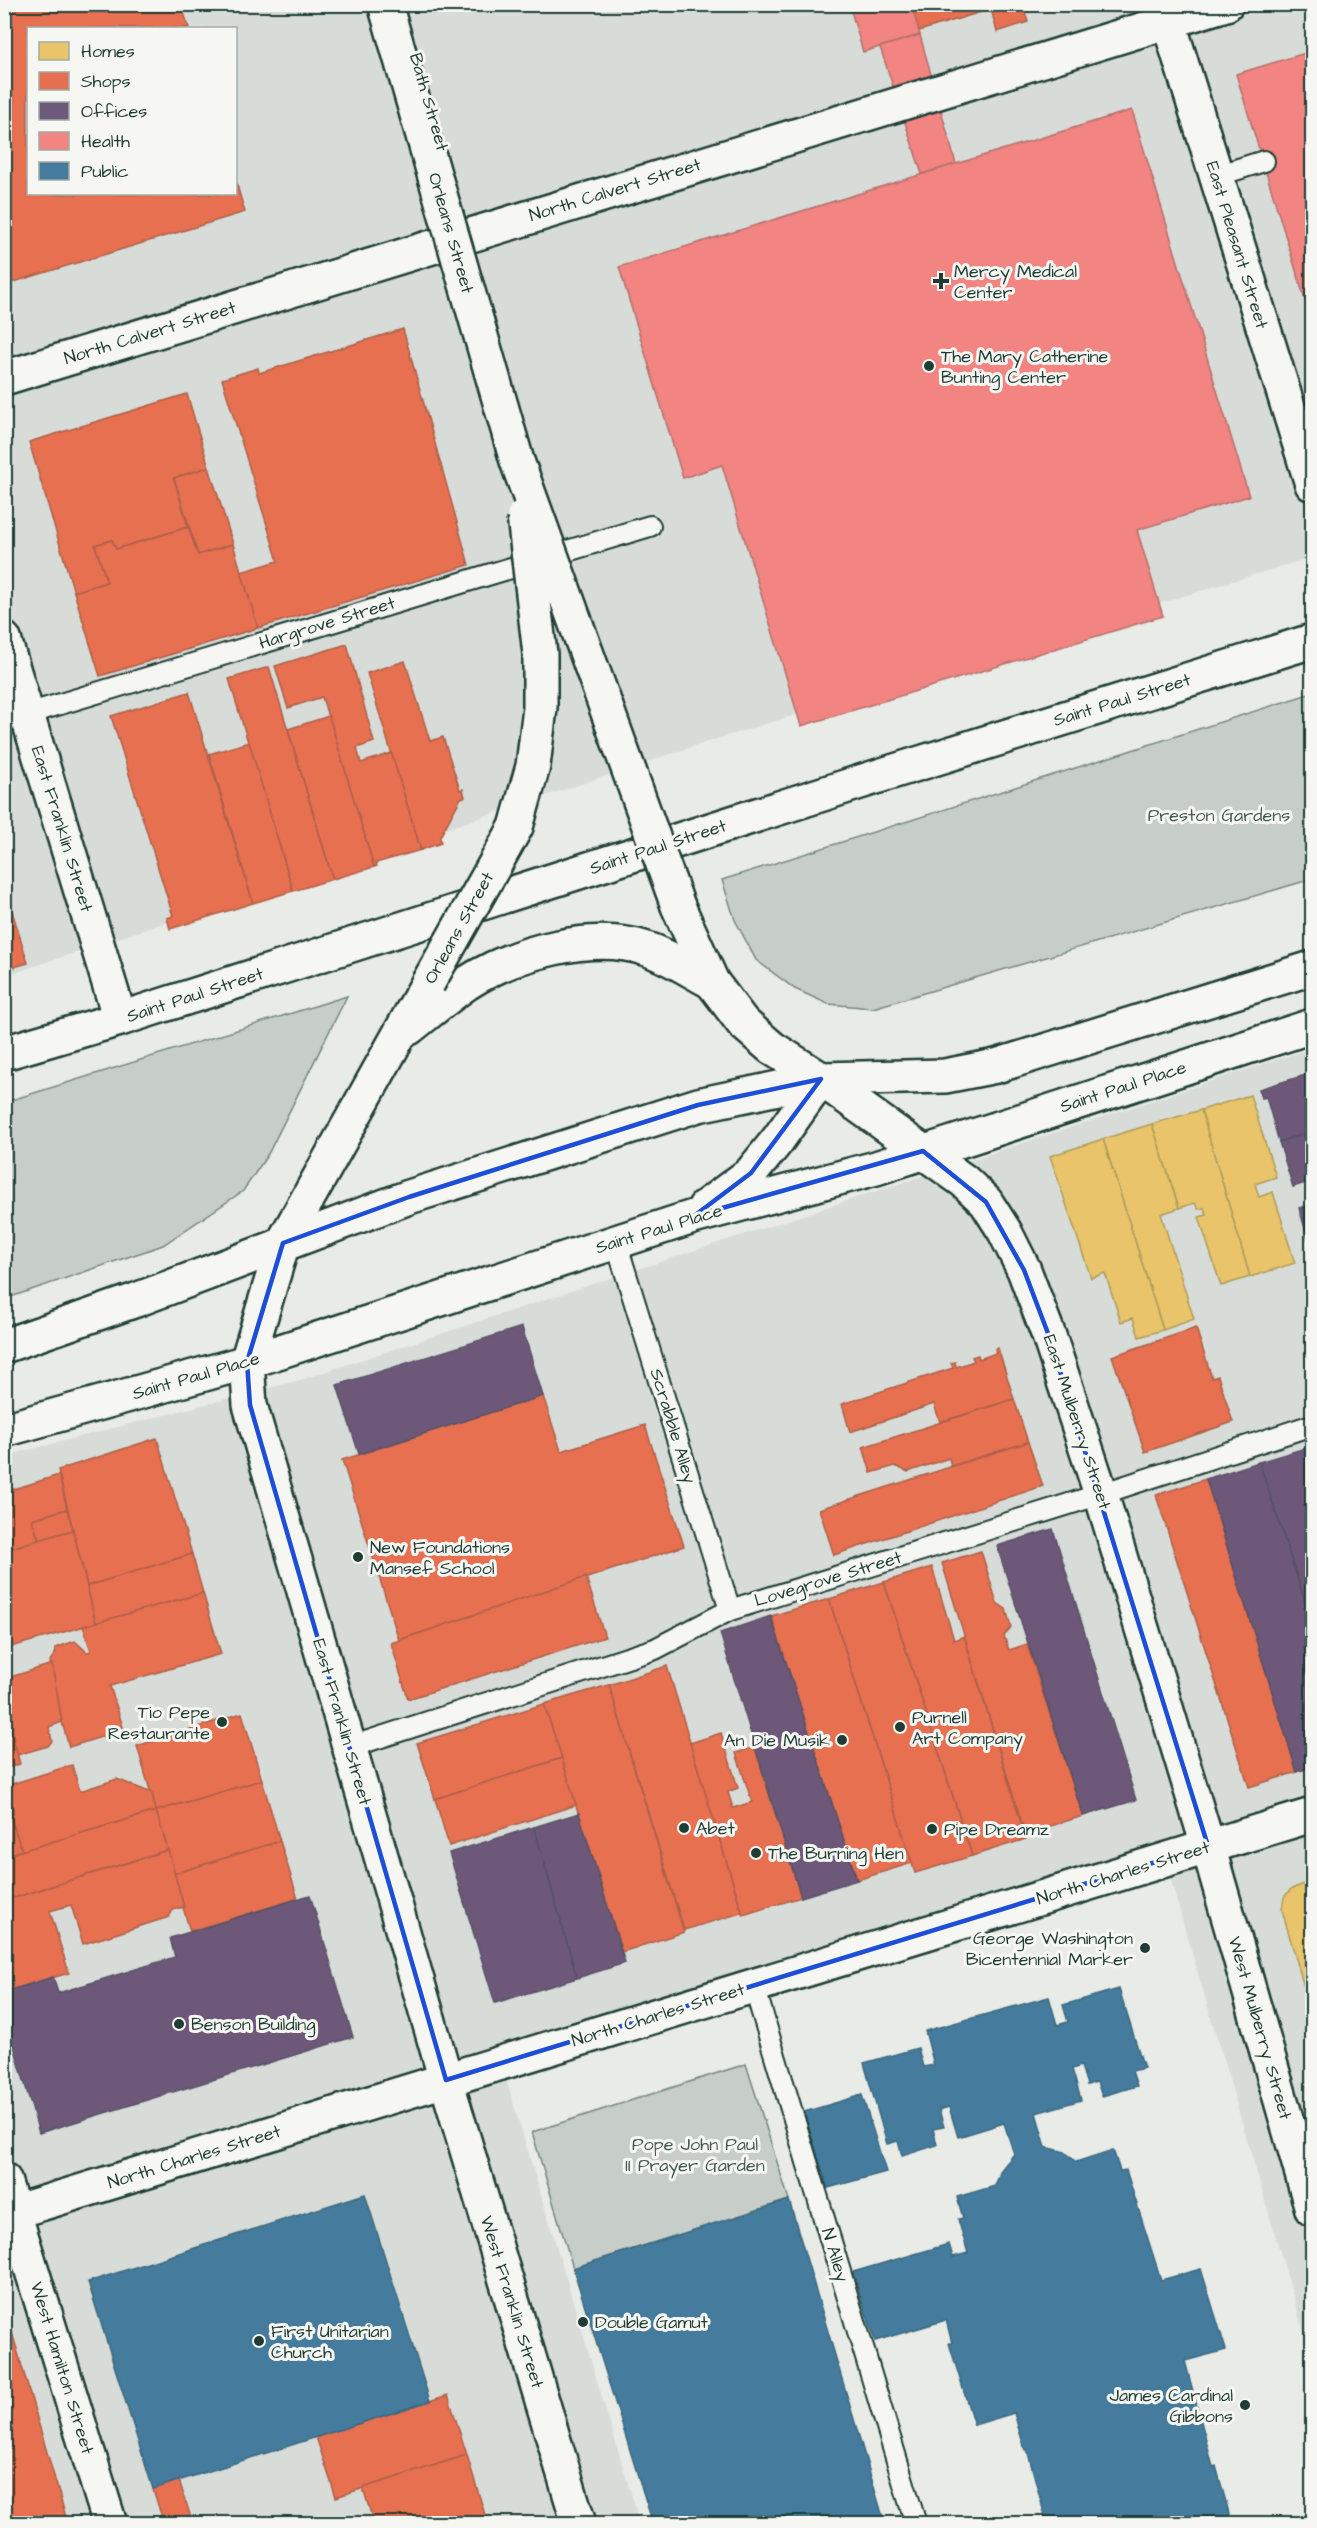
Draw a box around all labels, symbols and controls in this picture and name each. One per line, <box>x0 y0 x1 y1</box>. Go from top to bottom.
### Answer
legend <box>27 27 237 195</box>
text: Homes <box>81 39 135 64</box>
street label: Bath Street <box>403 50 455 155</box>
text: Shops <box>81 69 131 94</box>
text: Offices <box>81 99 147 124</box>
text: Health <box>81 129 130 154</box>
street label: North Calvert Street <box>526 152 705 228</box>
street label: East Pleasant Street <box>1200 158 1275 332</box>
text: Public <box>81 159 129 184</box>
street label: Orleans Street <box>422 170 480 297</box>
place label: Mercy Medical Center <box>954 259 1077 305</box>
marker: Mercy Medical Center <box>932 272 950 290</box>
street label: North Calvert Street <box>61 295 240 371</box>
place label: The Mary Catherine Bunting Center <box>941 344 1109 391</box>
marker: The Mary Catherine Bunting Center <box>922 359 936 373</box>
street label: Hargrove Street <box>256 590 399 657</box>
street label: Saint Paul Street <box>1050 667 1194 733</box>
street label: East Franklin Street <box>25 743 99 916</box>
park label: Preston Gardens <box>1148 803 1290 828</box>
street label: Saint Paul Street <box>586 813 730 881</box>
street label: Orleans Street <box>418 867 500 989</box>
street label: Saint Paul Street <box>123 961 267 1029</box>
street label: Saint Paul Place <box>1057 1055 1190 1119</box>
street label: Saint Paul Place <box>593 1198 726 1260</box>
street label: East Mulberry Street <box>1036 1331 1117 1514</box>
street label: Saint Paul Place <box>129 1346 263 1406</box>
street label: Scrabble Alley <box>643 1366 702 1487</box>
place label: New Foundations Mansef School <box>370 1535 510 1581</box>
street label: Lovegrove Street <box>751 1544 906 1614</box>
marker: New Foundations Mansef School <box>351 1550 365 1564</box>
street label: East Franklin Street <box>306 1636 378 1809</box>
place label: Tio Pepe Restaurante <box>108 1700 210 1746</box>
place label: Purnell Art Company <box>912 1705 1023 1752</box>
marker: Tio Pepe Restaurante <box>215 1715 229 1729</box>
marker: Purnell Art Company <box>893 1720 907 1734</box>
place label: An Die Musik <box>724 1728 830 1753</box>
marker: An Die Musik <box>835 1733 849 1747</box>
place label: Abet <box>696 1816 735 1841</box>
place label: Pipe Dreamz <box>944 1817 1049 1842</box>
marker: Abet <box>677 1821 691 1835</box>
marker: Pipe Dreamz <box>925 1822 939 1836</box>
street label: North Charles Street <box>1033 1835 1213 1911</box>
place label: The Burning Hen <box>768 1841 904 1867</box>
marker: The Burning Hen <box>749 1846 763 1860</box>
place label: George Washington Bicentennial Marker <box>966 1926 1133 1972</box>
street label: West Mulberry Street <box>1221 1934 1298 2123</box>
marker: George Washington Bicentennial Marker <box>1138 1941 1152 1955</box>
street label: North Charles Street <box>568 1977 748 2053</box>
place label: Benson Building <box>191 2012 316 2038</box>
marker: Benson Building <box>172 2017 186 2031</box>
street label: North Charles Street <box>104 2119 284 2195</box>
park label: Pope John Paul II Prayer Garden <box>625 2132 765 2179</box>
street label: West Franklin Street <box>474 2213 550 2392</box>
street label: N Alley <box>814 2225 855 2285</box>
street label: West Hamilton Street <box>24 2279 100 2458</box>
place label: Double Gamut <box>595 2310 709 2335</box>
marker: Double Gamut <box>576 2315 590 2329</box>
place label: First Unitarian Church <box>271 2319 389 2365</box>
marker: First Unitarian Church <box>252 2334 266 2348</box>
place label: James Cardinal Gibbons <box>1110 2383 1233 2429</box>
marker: James Cardinal Gibbons <box>1238 2398 1252 2412</box>

